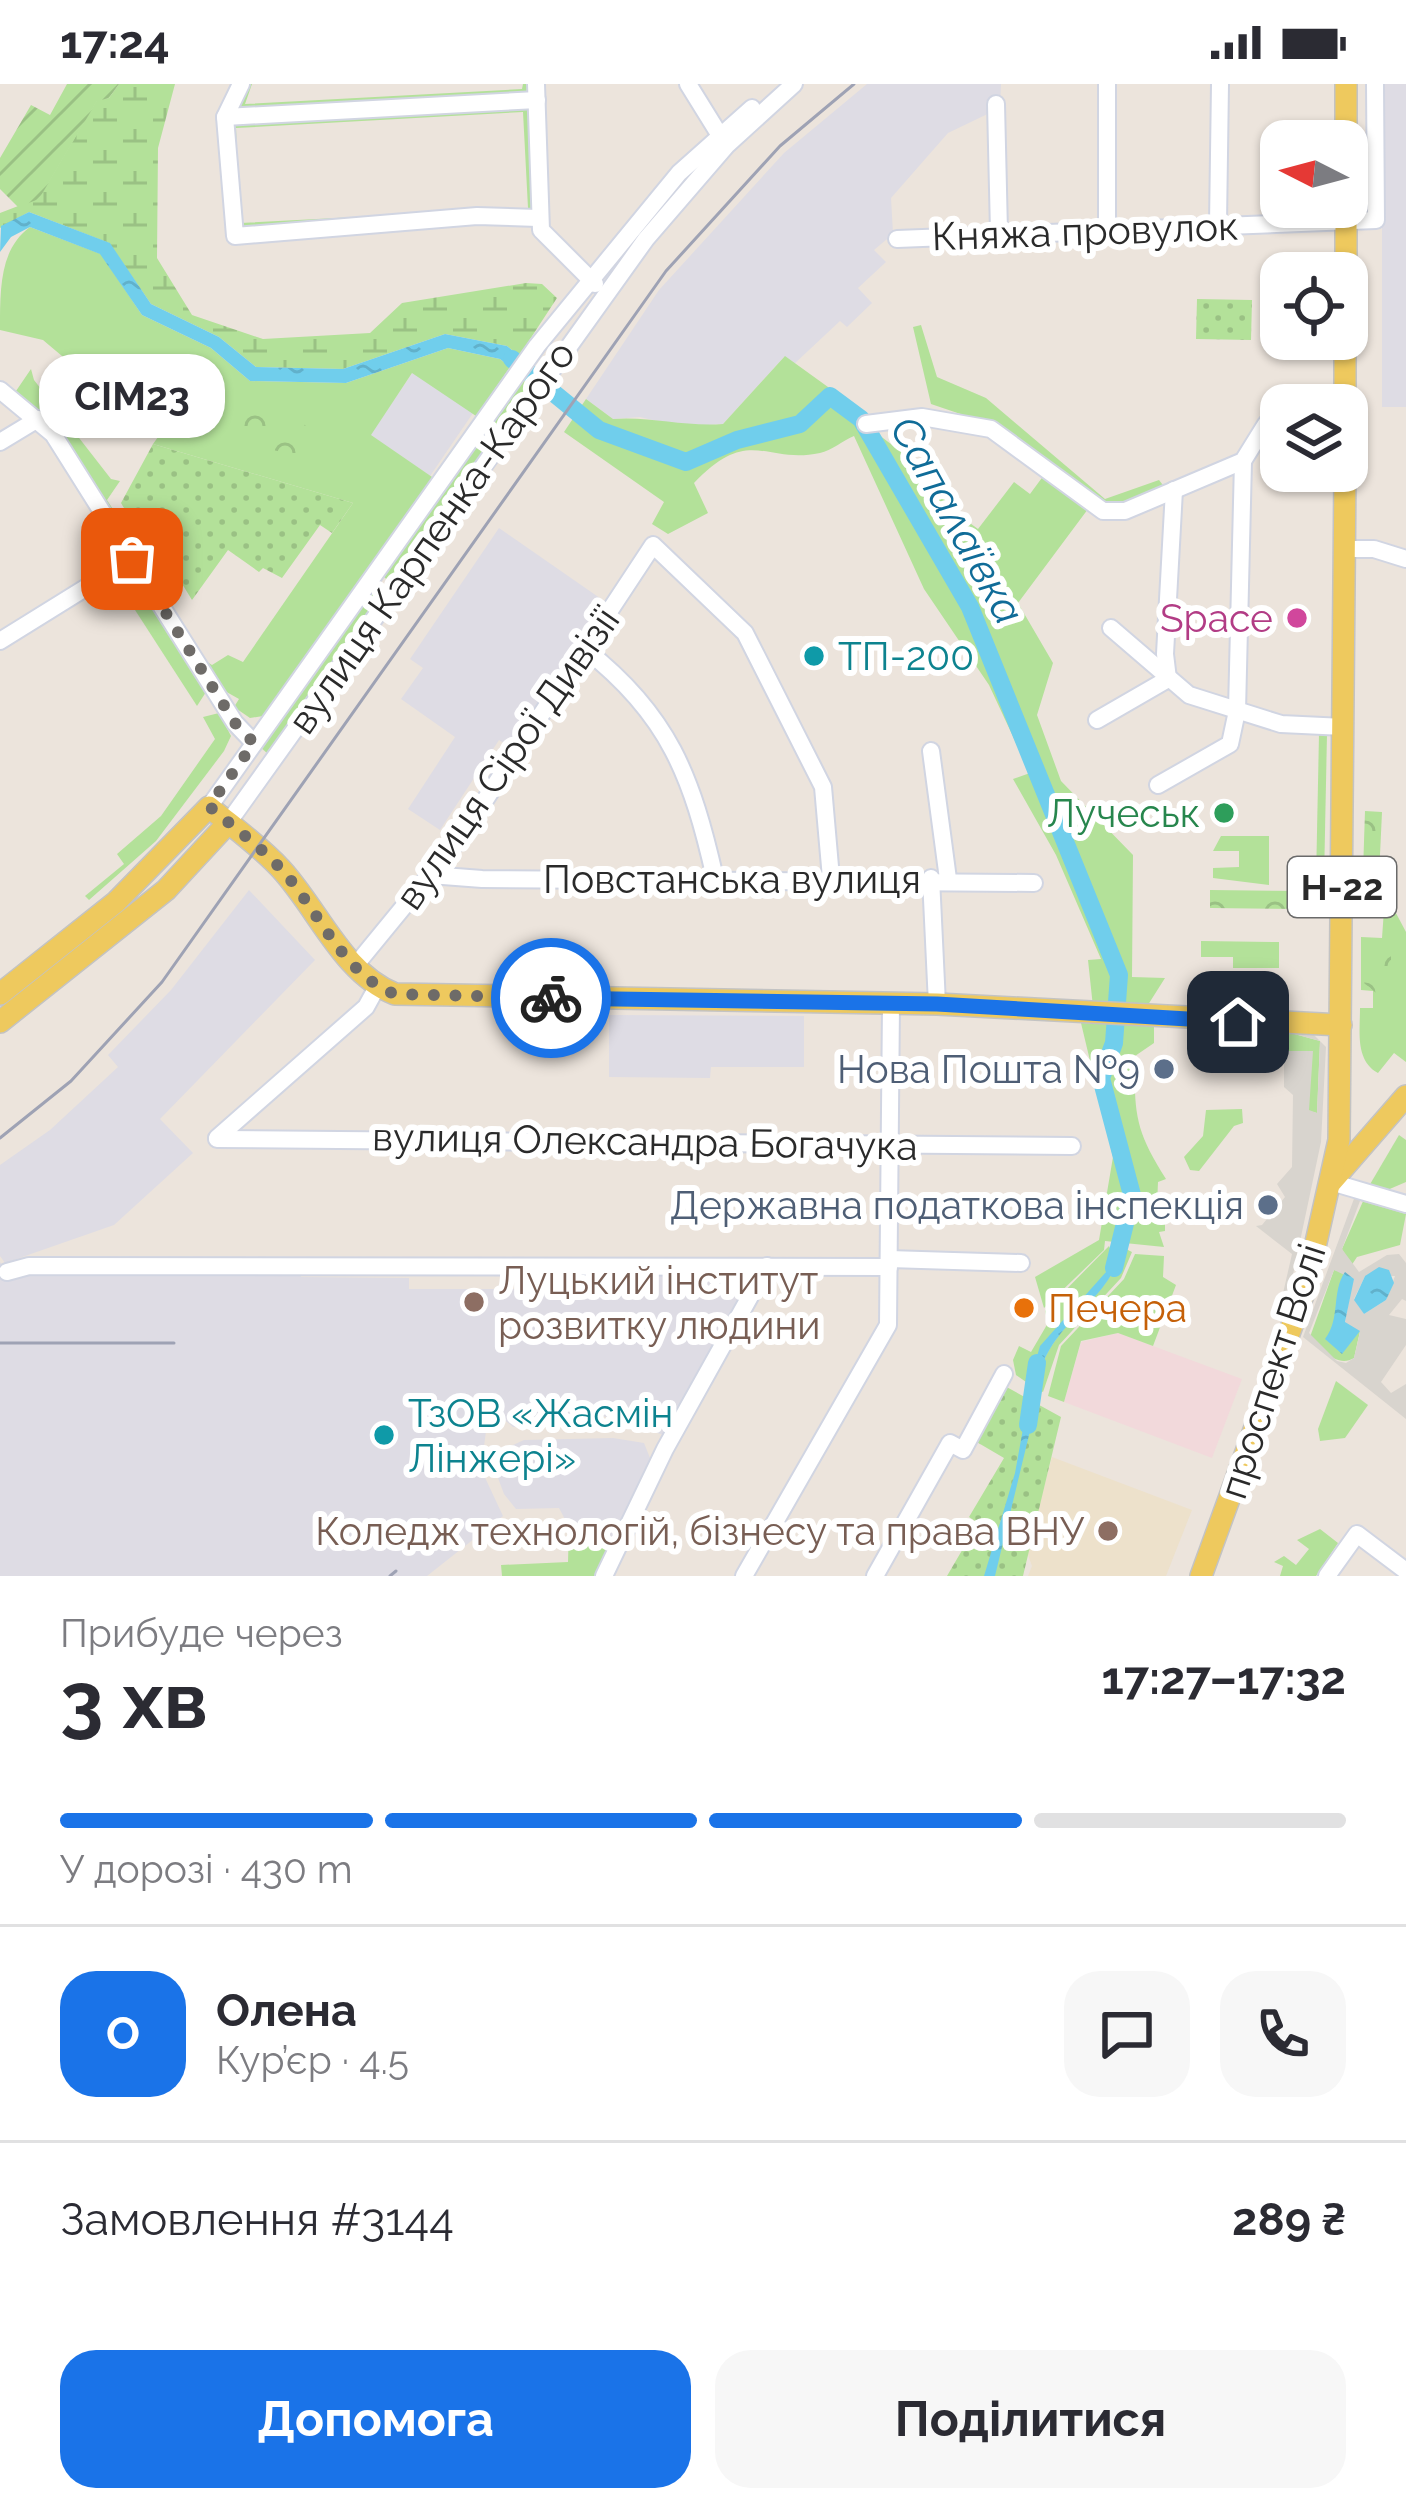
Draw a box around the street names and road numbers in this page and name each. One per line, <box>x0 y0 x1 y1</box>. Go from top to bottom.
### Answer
street label: Княжа провулок <box>931 203 1239 259</box>
street label: вулиця Карпенка-Карого <box>278 332 584 742</box>
street label: вулиця Сірої Дивізії <box>386 598 629 918</box>
street label: Повстанська вулиця <box>543 856 921 902</box>
road number: Н-22 <box>1288 857 1396 917</box>
street label: вулиця Олександра Богачука <box>372 1113 918 1169</box>
street label: проспект Волі <box>1209 1238 1335 1504</box>

